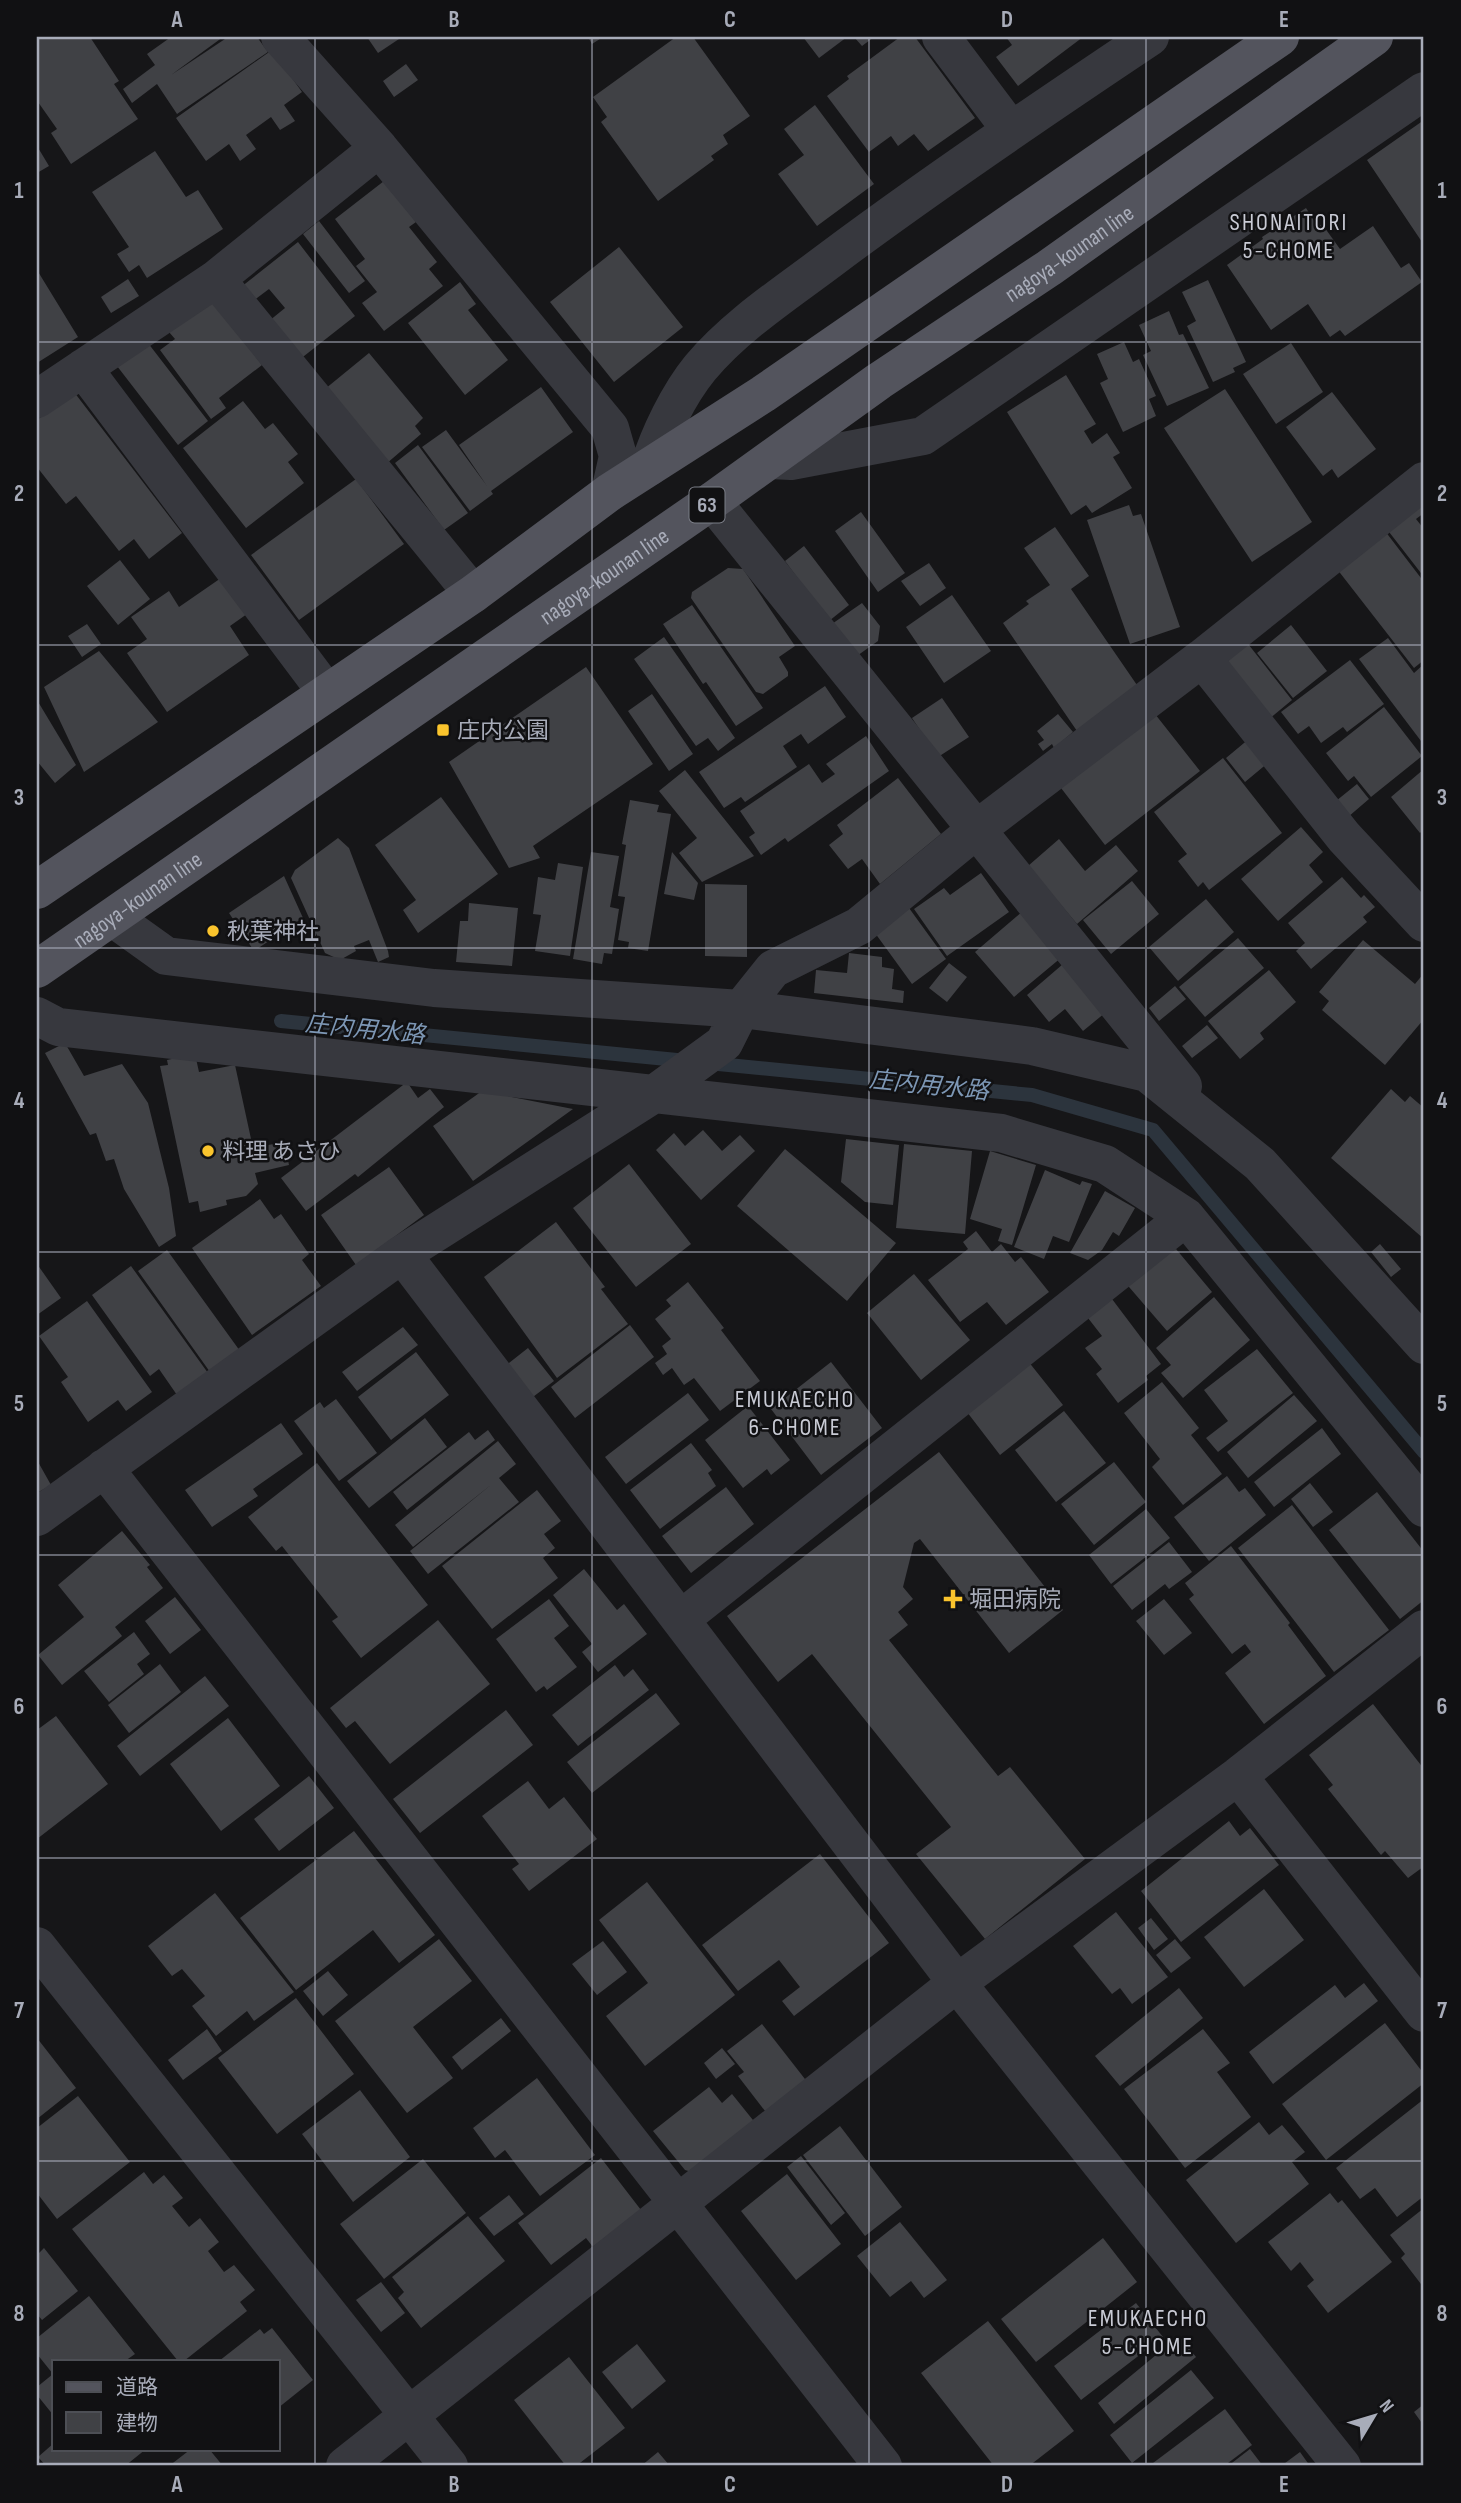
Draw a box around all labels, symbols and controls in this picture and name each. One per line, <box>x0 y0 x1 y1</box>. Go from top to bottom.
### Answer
text: A <box>171 6 184 34</box>
text: B <box>449 6 460 34</box>
text: C <box>724 6 736 34</box>
text: D <box>1001 6 1013 34</box>
text: E <box>1279 6 1289 34</box>
text: 1 <box>14 177 24 205</box>
text: 1 <box>1437 177 1447 205</box>
street label: nagoya-kounan line <box>1000 199 1140 309</box>
district label: SHONAITORI 5-CHOME <box>1230 208 1348 265</box>
text: 2 <box>14 480 24 508</box>
text: 2 <box>1437 480 1447 508</box>
road number: 63 <box>690 488 724 522</box>
street label: nagoya-kounan line <box>535 522 675 631</box>
place label: 庄内公園 <box>457 717 549 745</box>
marker: 庄内公園 <box>435 722 451 738</box>
text: 3 <box>14 784 24 812</box>
text: 3 <box>1437 784 1447 812</box>
street label: nagoya-kounan line <box>68 846 208 955</box>
place label: 秋葉神社 <box>227 918 319 946</box>
marker: 秋葉神社 <box>205 923 221 939</box>
water label: 庄内用水路 <box>304 1009 428 1050</box>
water label: 庄内用水路 <box>868 1065 992 1106</box>
text: 4 <box>14 1087 25 1115</box>
text: 4 <box>1437 1087 1448 1115</box>
place label: 料理 あさひ <box>222 1138 341 1166</box>
marker: 料理 あさひ <box>200 1143 216 1159</box>
district label: EMUKAECHO 6-CHOME <box>735 1385 855 1442</box>
text: 5 <box>14 1390 24 1418</box>
text: 5 <box>1437 1390 1447 1418</box>
place label: 堀田病院 <box>969 1586 1061 1614</box>
marker: 堀田病院 <box>943 1589 963 1609</box>
text: 6 <box>14 1693 24 1721</box>
text: 6 <box>1437 1693 1447 1721</box>
text: 7 <box>14 1997 24 2025</box>
text: 7 <box>1437 1997 1447 2025</box>
text: 8 <box>14 2300 25 2328</box>
text: 8 <box>1437 2300 1448 2328</box>
district label: EMUKAECHO 5-CHOME <box>1088 2304 1208 2361</box>
legend <box>52 2360 280 2450</box>
text: 道路 <box>116 2375 158 2400</box>
north arrow <box>1338 2380 1408 2450</box>
text: N <box>1374 2395 1398 2418</box>
text: 建物 <box>116 2411 158 2436</box>
text: A <box>171 2471 184 2499</box>
text: B <box>449 2471 460 2499</box>
text: C <box>724 2471 736 2499</box>
text: D <box>1001 2471 1013 2499</box>
text: E <box>1279 2471 1289 2499</box>

